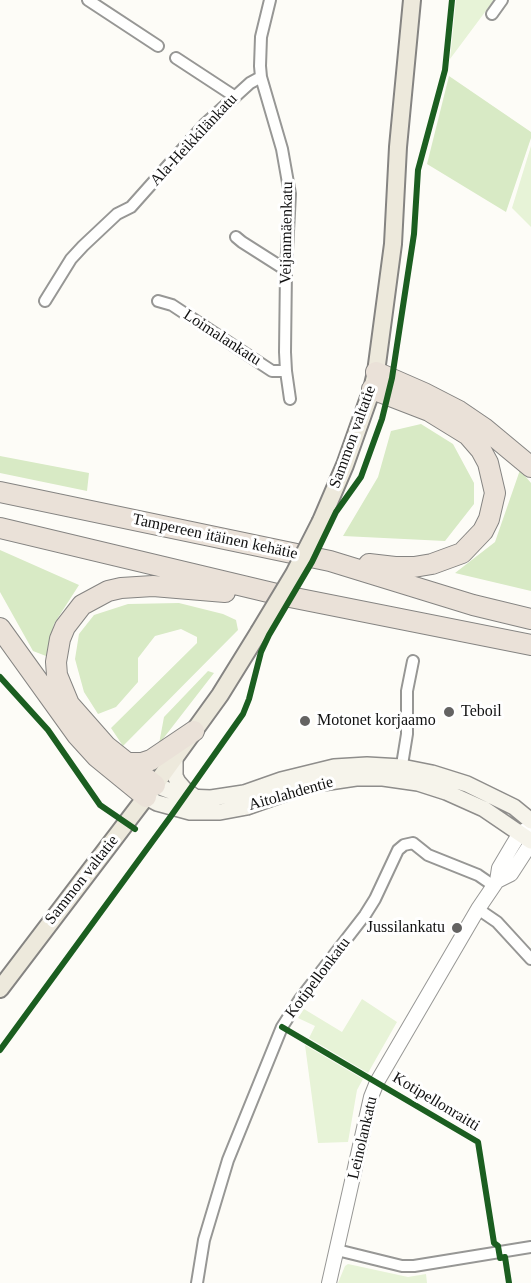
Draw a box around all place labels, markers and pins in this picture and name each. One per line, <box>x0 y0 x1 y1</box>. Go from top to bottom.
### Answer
place label: Teboil <box>461 702 502 722</box>
marker: Teboil <box>442 705 456 719</box>
place label: Motonet korjaamo <box>317 711 436 731</box>
marker: Motonet korjaamo <box>298 714 312 728</box>
place label: Jussilankatu <box>367 918 445 938</box>
marker: Jussilankatu <box>450 921 464 935</box>

